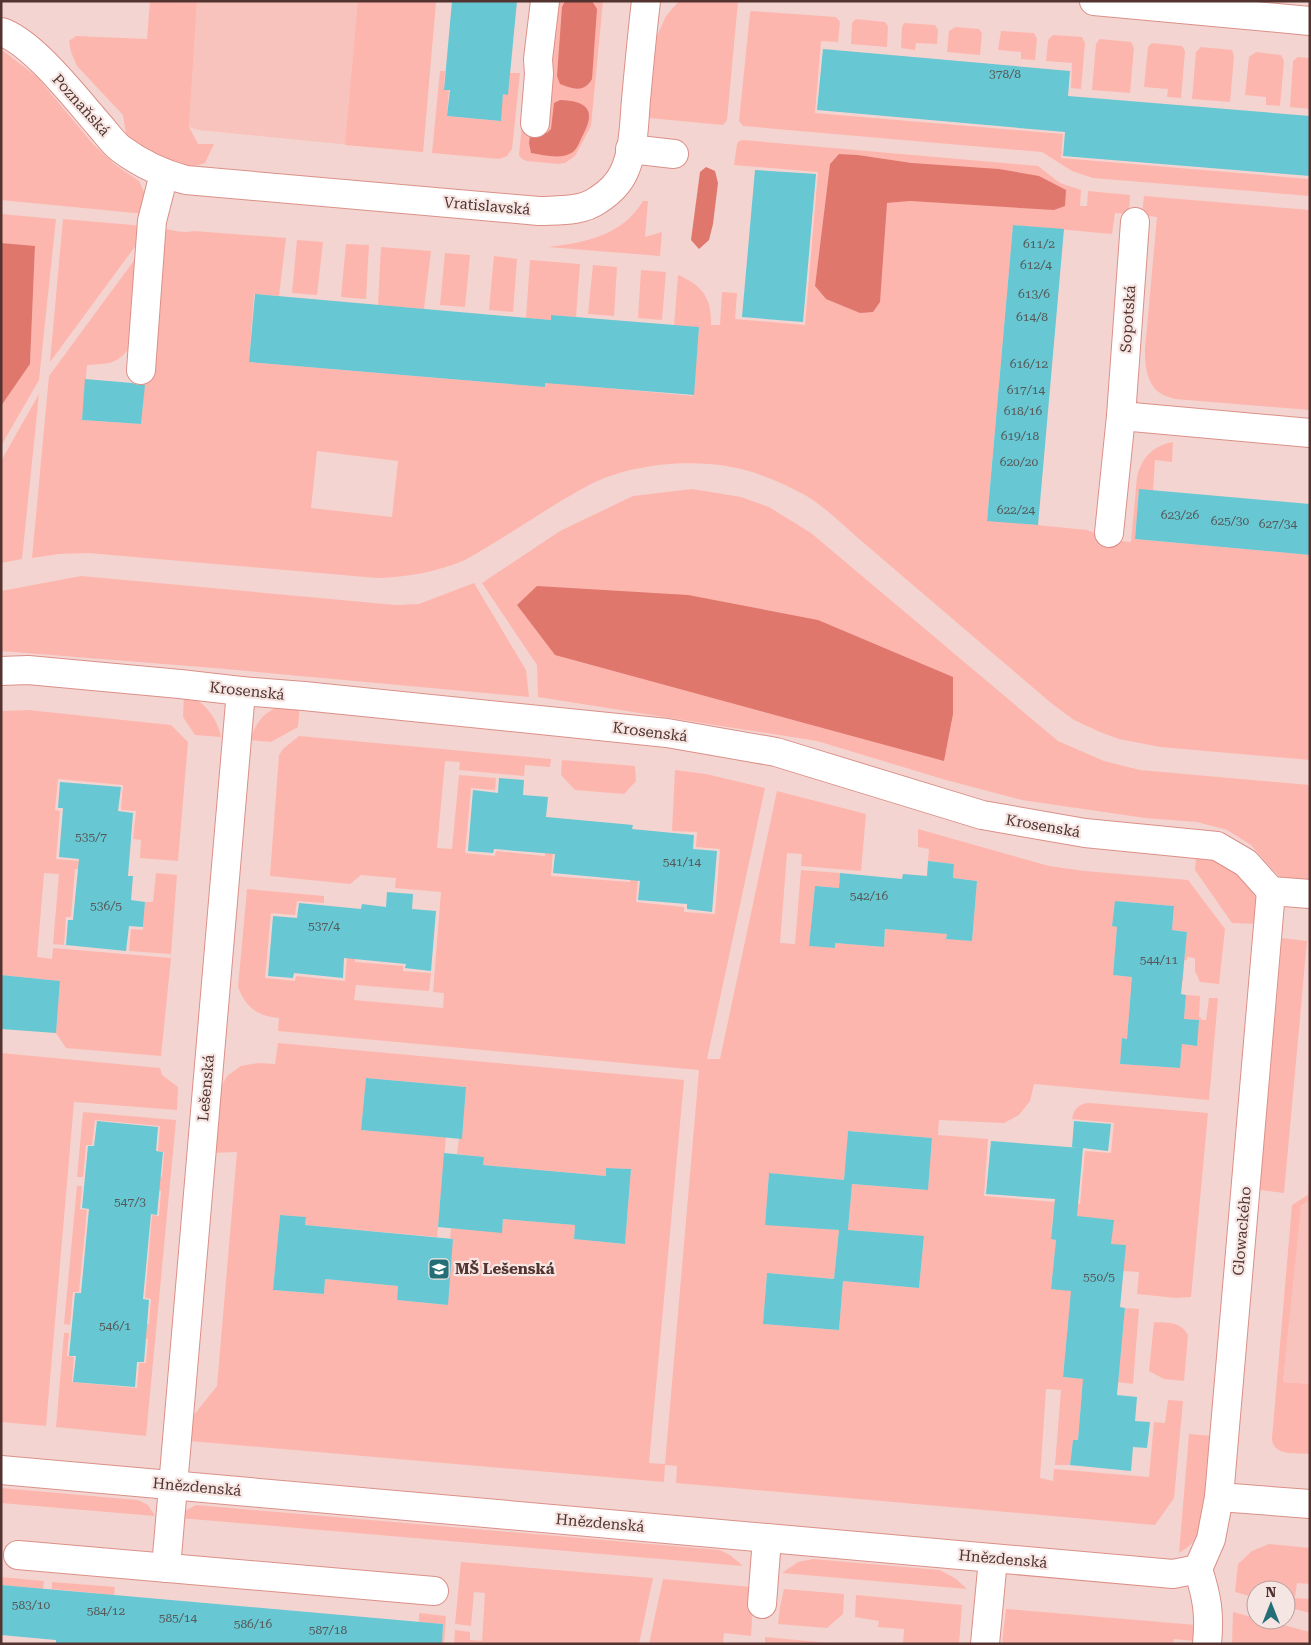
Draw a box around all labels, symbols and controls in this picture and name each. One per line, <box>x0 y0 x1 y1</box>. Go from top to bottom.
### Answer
house number: 378/8 <box>989 67 1021 81</box>
street label: Poznaňská <box>48 70 114 140</box>
street label: Vratislavská <box>443 193 531 219</box>
house number: 611/2 <box>1023 237 1055 251</box>
house number: 612/4 <box>1020 258 1052 272</box>
street label: Sopotská <box>1117 285 1139 353</box>
house number: 613/6 <box>1018 287 1050 301</box>
house number: 614/8 <box>1016 310 1048 324</box>
house number: 616/12 <box>1010 357 1049 371</box>
house number: 617/14 <box>1007 383 1046 397</box>
house number: 618/16 <box>1004 404 1043 418</box>
house number: 619/18 <box>1001 429 1040 443</box>
house number: 620/20 <box>1000 455 1039 469</box>
house number: 622/24 <box>997 503 1036 517</box>
house number: 623/26 <box>1161 508 1200 522</box>
house number: 625/30 <box>1211 514 1250 528</box>
house number: 627/34 <box>1259 517 1298 531</box>
street label: Krosenská <box>209 678 285 704</box>
street label: Krosenská <box>612 718 688 746</box>
street label: Krosenská <box>1004 811 1082 841</box>
house number: 535/7 <box>75 830 107 844</box>
house number: 541/14 <box>663 855 702 869</box>
house number: 542/16 <box>850 889 889 903</box>
house number: 536/5 <box>90 899 122 913</box>
house number: 537/4 <box>308 919 340 933</box>
house number: 544/11 <box>1140 953 1179 967</box>
street label: Lešenská <box>194 1054 218 1122</box>
street label: Glowackého <box>1229 1186 1255 1276</box>
house number: 547/3 <box>114 1195 146 1209</box>
school or university icon: MŠ Lešenská <box>427 1257 451 1281</box>
place label: MŠ Lešenská <box>455 1260 555 1278</box>
house number: 550/5 <box>1083 1270 1115 1284</box>
house number: 546/1 <box>99 1319 131 1333</box>
street label: Hnězdenská <box>152 1474 242 1500</box>
street label: Hnězdenská <box>555 1510 645 1536</box>
street label: Hnězdenská <box>958 1546 1048 1572</box>
north arrow <box>1246 1580 1296 1630</box>
text: N <box>1266 1584 1277 1600</box>
house number: 583/10 <box>12 1598 51 1612</box>
house number: 584/12 <box>87 1604 126 1618</box>
house number: 585/14 <box>159 1611 198 1625</box>
house number: 586/16 <box>234 1617 273 1631</box>
house number: 587/18 <box>309 1623 348 1637</box>

